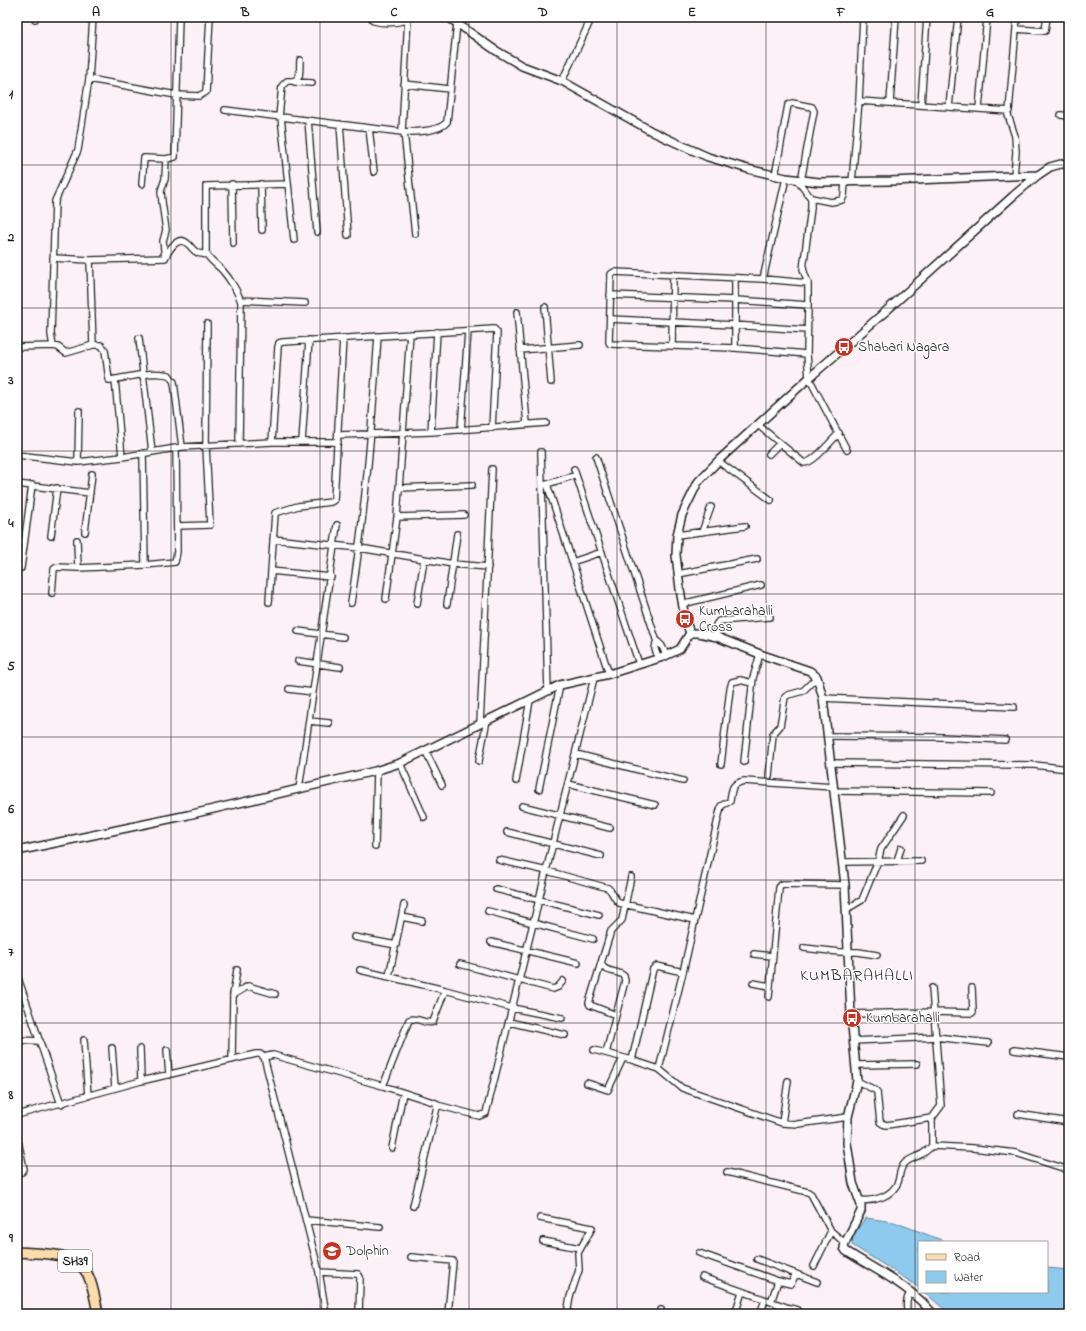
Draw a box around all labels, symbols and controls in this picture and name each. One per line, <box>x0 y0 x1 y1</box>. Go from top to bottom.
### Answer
text: A <box>92 3 100 22</box>
text: B <box>240 3 250 22</box>
text: C <box>390 3 398 22</box>
text: D <box>537 3 548 22</box>
text: E <box>688 3 696 22</box>
text: F <box>836 3 846 22</box>
text: G <box>986 3 994 22</box>
text: 1 <box>9 85 14 104</box>
text: 2 <box>7 228 15 247</box>
bus stop icon: Shabari Nagara <box>833 336 855 358</box>
place label: Shabari Nagara <box>858 337 949 359</box>
text: 3 <box>7 371 14 390</box>
text: 4 <box>7 514 14 533</box>
place label: Kumbarahalli Cross <box>699 601 773 638</box>
bus stop icon: Kumbarahalli Cross <box>674 608 696 630</box>
text: 5 <box>7 657 15 676</box>
text: 6 <box>7 800 14 819</box>
text: 7 <box>8 943 14 962</box>
district label: KUMBARAHALLI <box>800 964 914 988</box>
bus stop icon: Kumbarahalli <box>841 1007 863 1029</box>
place label: Kumbarahalli <box>866 1008 940 1029</box>
text: 8 <box>8 1086 14 1105</box>
text: 9 <box>8 1229 14 1248</box>
school or university icon: Dolphin <box>321 1240 343 1262</box>
place label: Dolphin <box>345 1241 389 1262</box>
legend <box>918 1241 1048 1293</box>
text: Road <box>954 1249 980 1267</box>
road number: SH39 <box>58 1250 92 1272</box>
text: Water <box>954 1269 983 1287</box>

